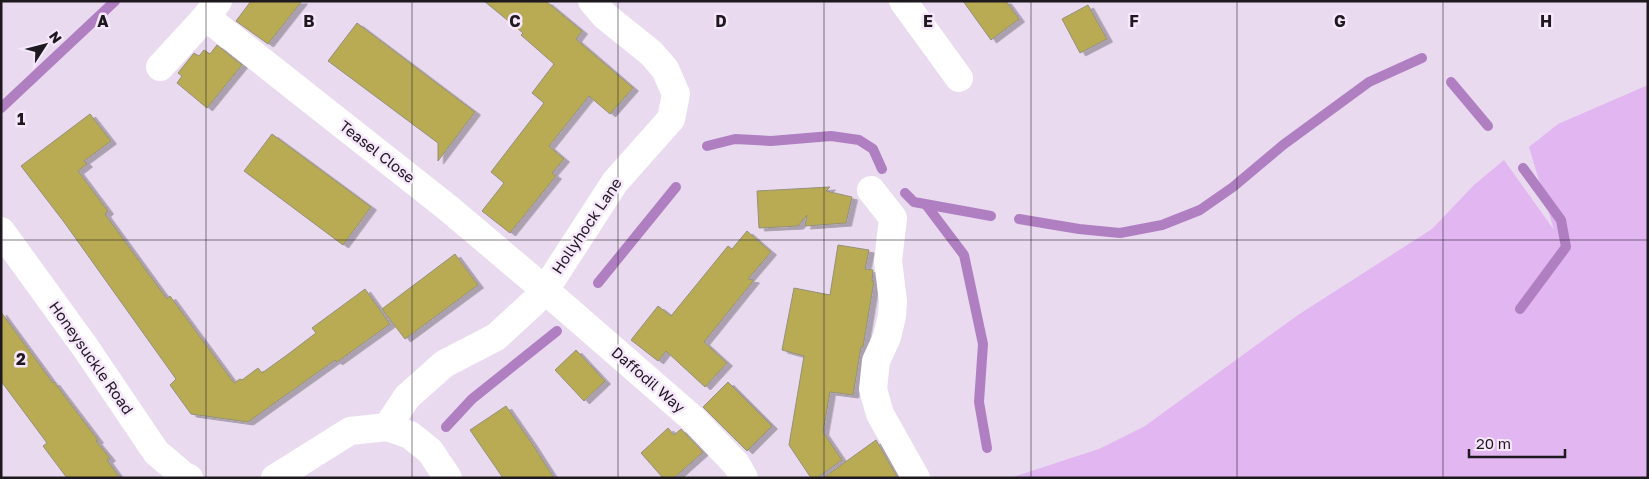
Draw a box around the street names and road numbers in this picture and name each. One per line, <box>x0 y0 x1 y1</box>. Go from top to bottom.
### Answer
street label: Teasel Close <box>336 116 419 186</box>
street label: Hollyhock Lane <box>547 174 625 277</box>
street label: Honeysuckle Road <box>46 297 138 417</box>
street label: Daffodil Way <box>608 343 689 416</box>

